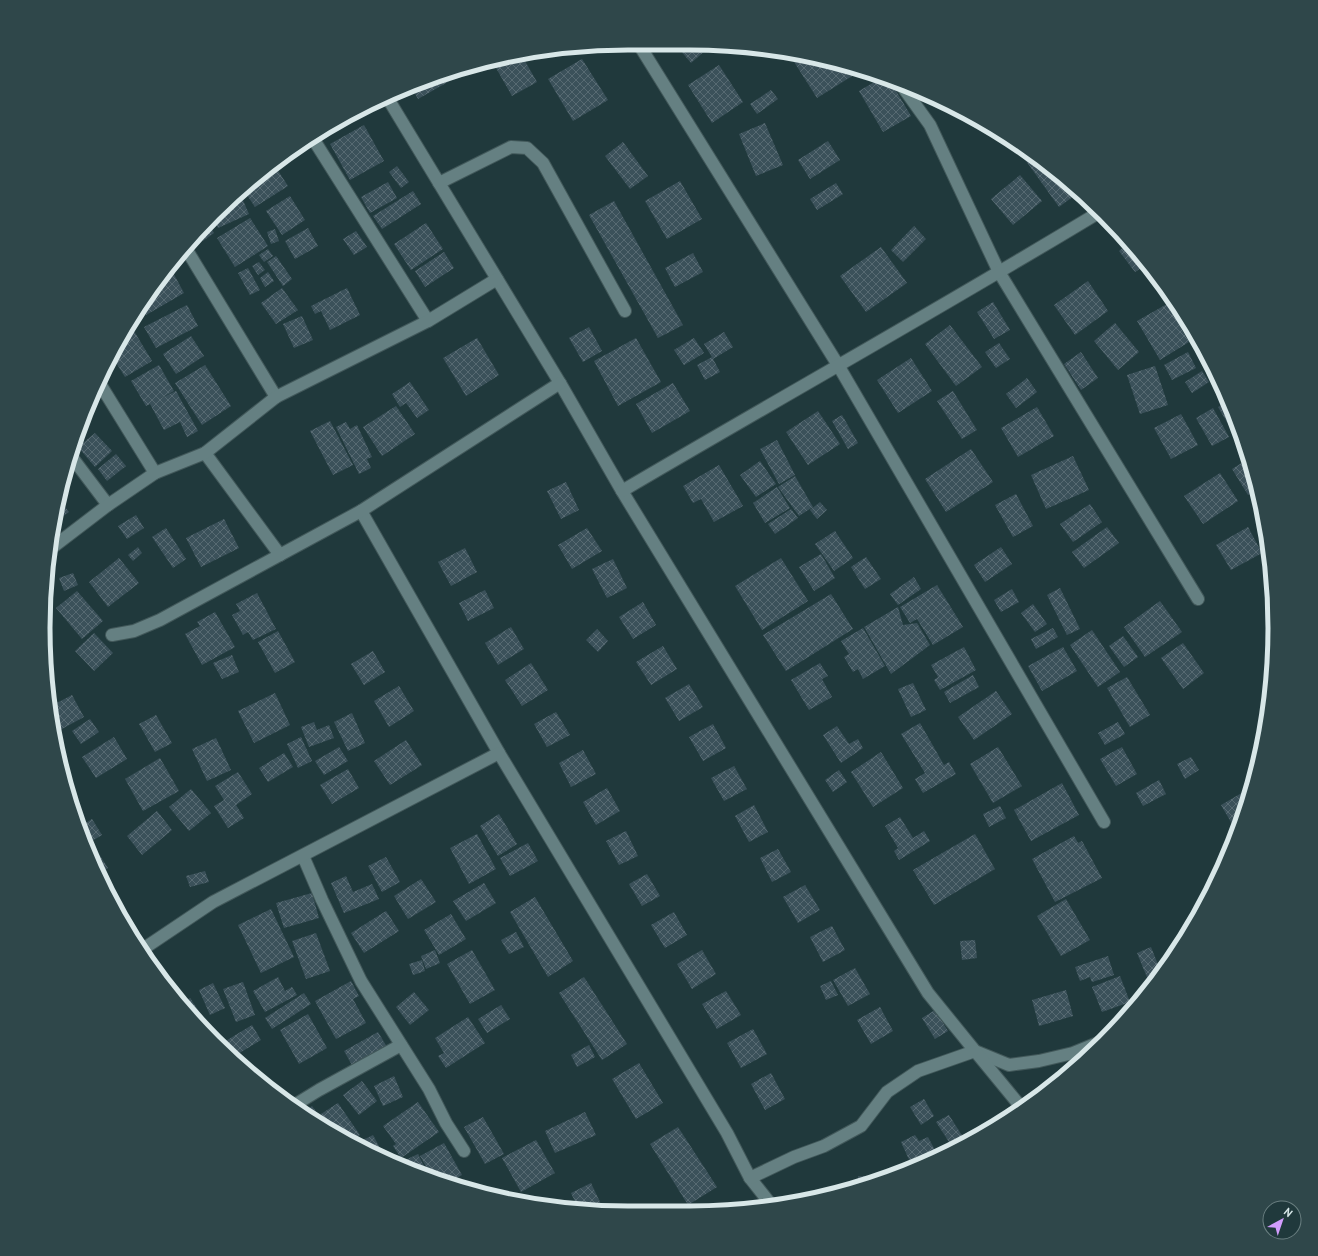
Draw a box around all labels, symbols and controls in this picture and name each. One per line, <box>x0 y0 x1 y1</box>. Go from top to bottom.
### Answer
north arrow <box>1262 1200 1302 1240</box>
text: N <box>1281 1205 1296 1220</box>

